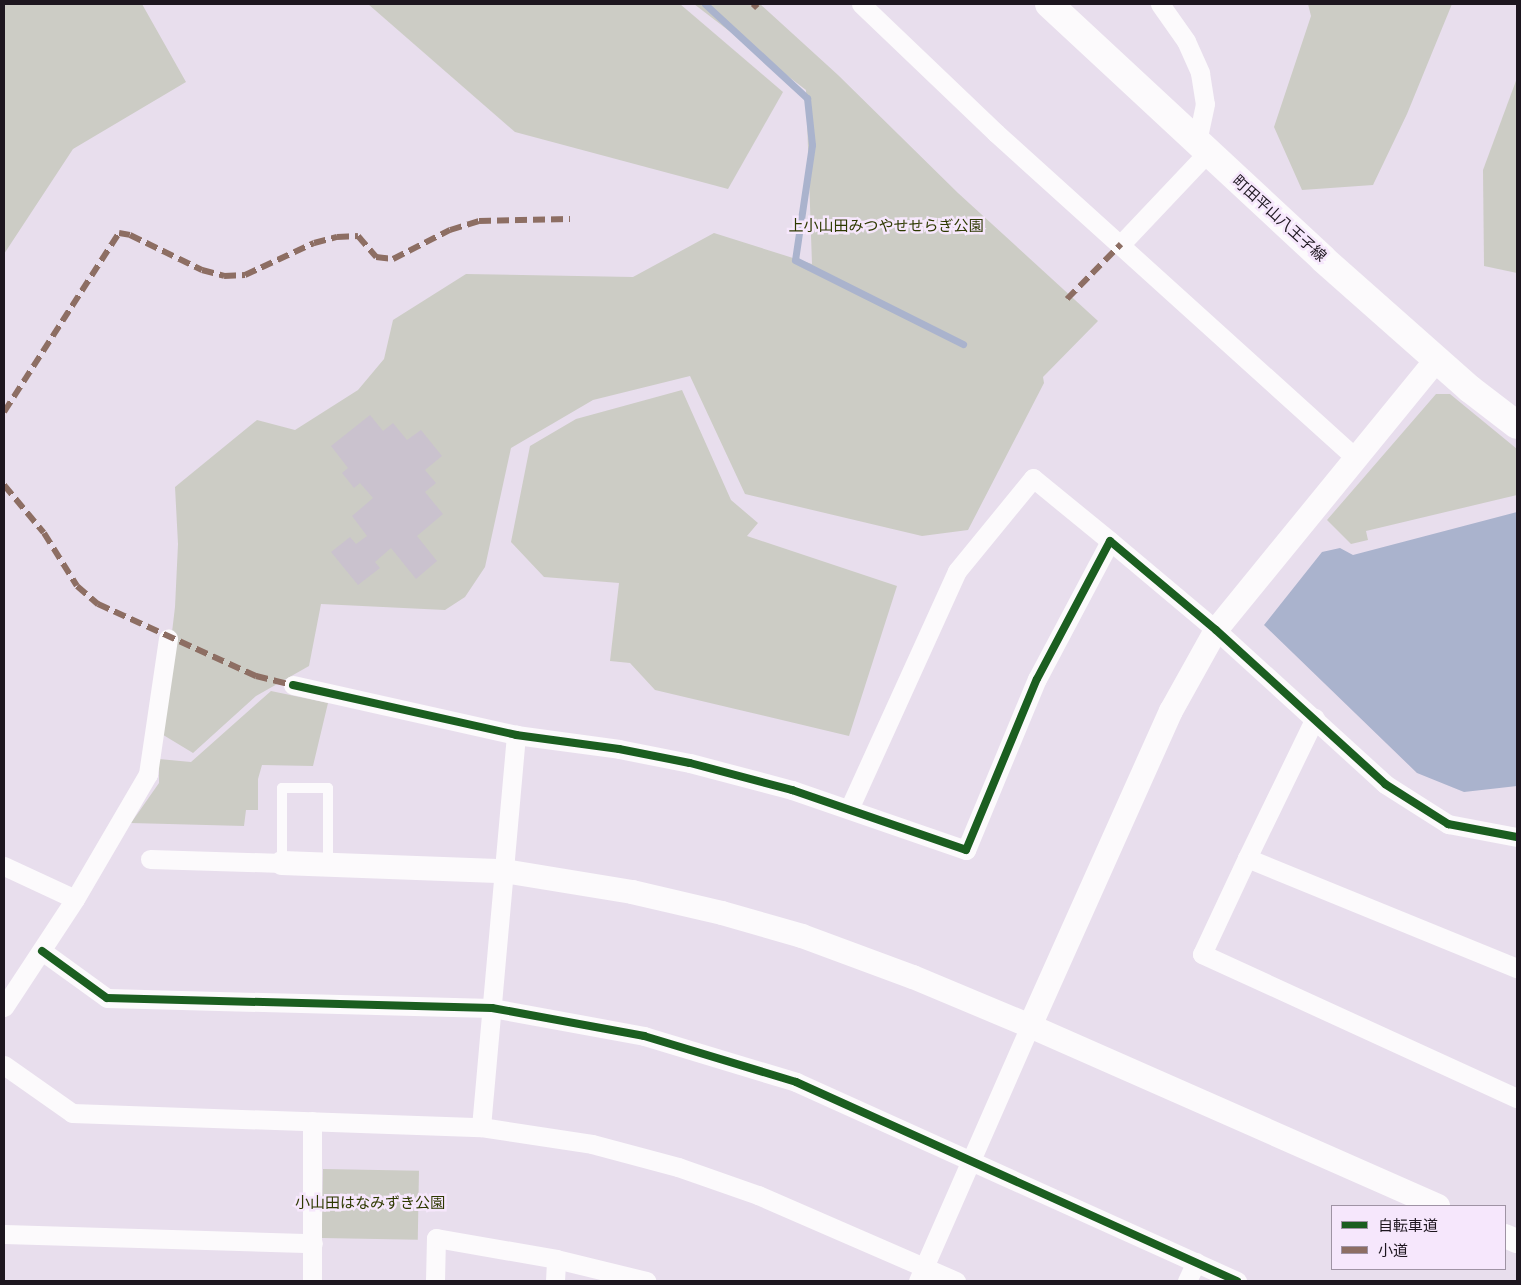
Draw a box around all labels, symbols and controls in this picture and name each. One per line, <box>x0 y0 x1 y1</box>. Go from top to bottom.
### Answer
street label: 町田平山八王子線 <box>1228 172 1330 266</box>
park label: 上小山田みつやせせらぎ公園 <box>789 218 983 236</box>
park label: 小山田はなみずき公園 <box>295 1195 445 1213</box>
legend <box>1331 1205 1506 1270</box>
text: 自転車道 <box>1378 1217 1438 1235</box>
text: 小道 <box>1378 1242 1408 1260</box>

